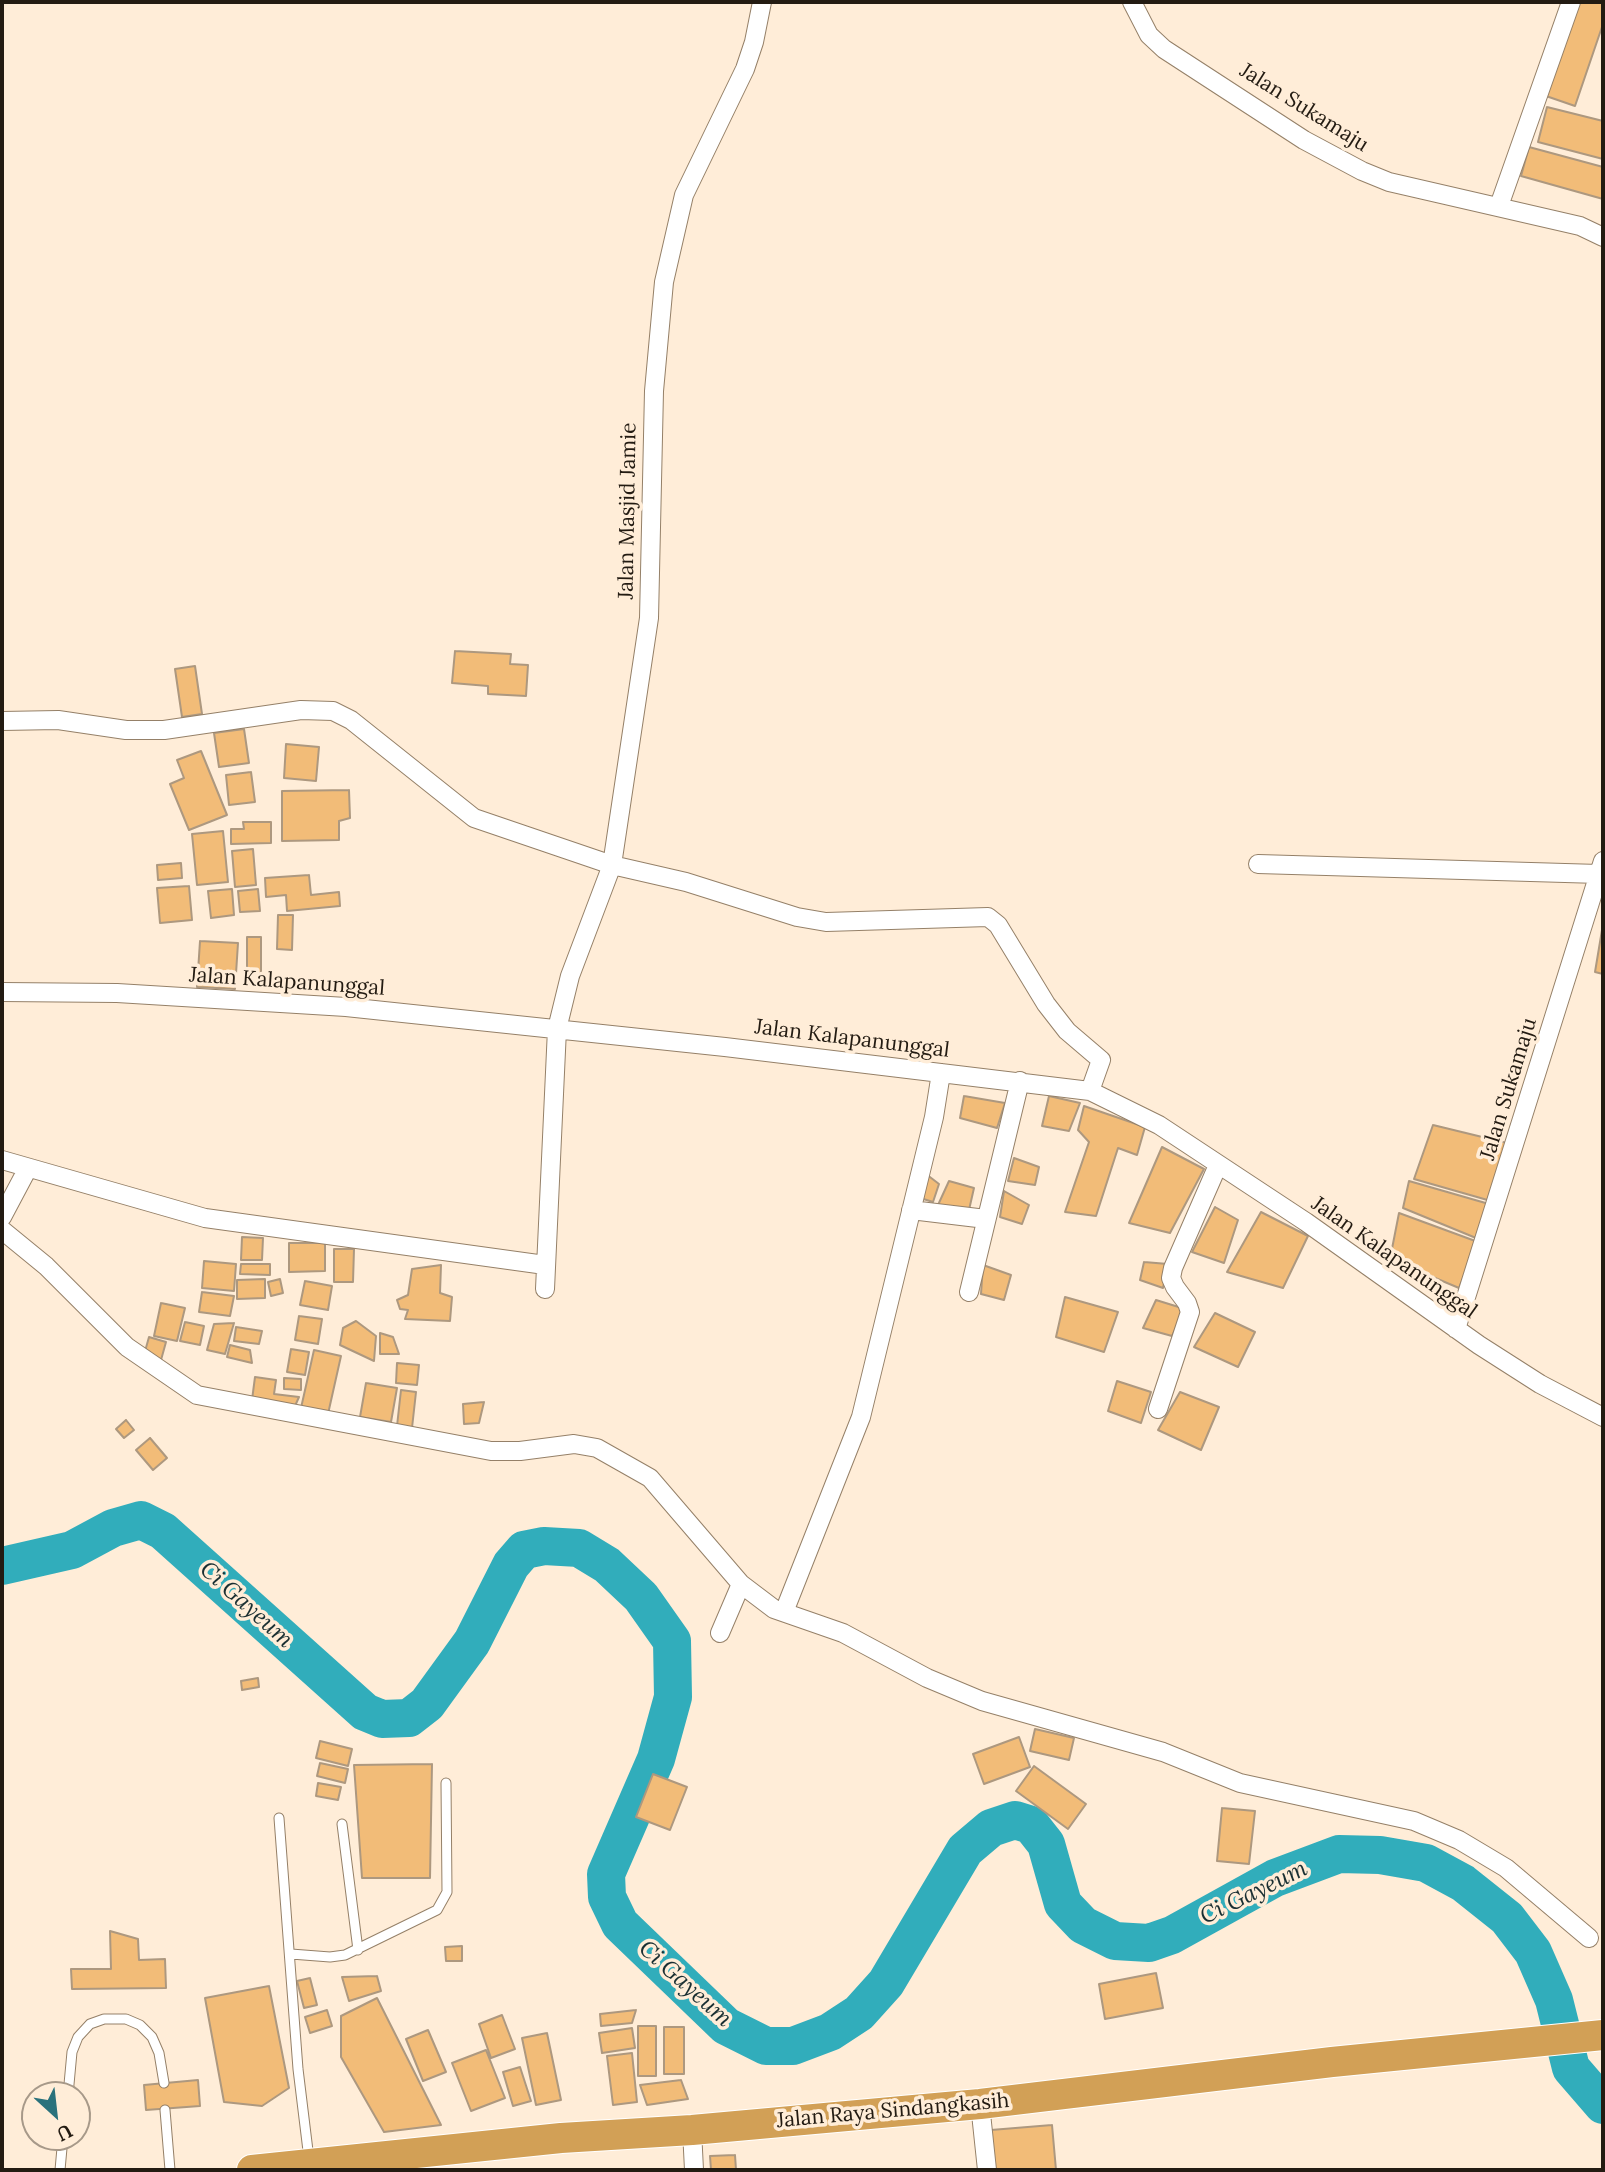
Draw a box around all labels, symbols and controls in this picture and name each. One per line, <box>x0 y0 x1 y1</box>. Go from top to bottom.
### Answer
street label: Jalan Sukamaju <box>1235 58 1373 158</box>
street label: Jalan Masjid Jamie <box>614 422 642 600</box>
street label: Jalan Kalapanunggal <box>188 963 386 1001</box>
street label: Jalan Kalapanunggal <box>753 1015 951 1063</box>
street label: Jalan Sukamaju <box>1475 1015 1543 1163</box>
street label: Jalan Kalapanunggal <box>1306 1191 1482 1325</box>
water label: Ci Gayeum <box>194 1556 298 1654</box>
water label: Ci Gayeum <box>1196 1855 1312 1931</box>
water label: Ci Gayeum <box>633 1935 737 2033</box>
north arrow <box>21 2081 91 2151</box>
street label: Jalan Raya Sindangkasih <box>776 2088 1010 2134</box>
text: U <box>53 2119 77 2147</box>

